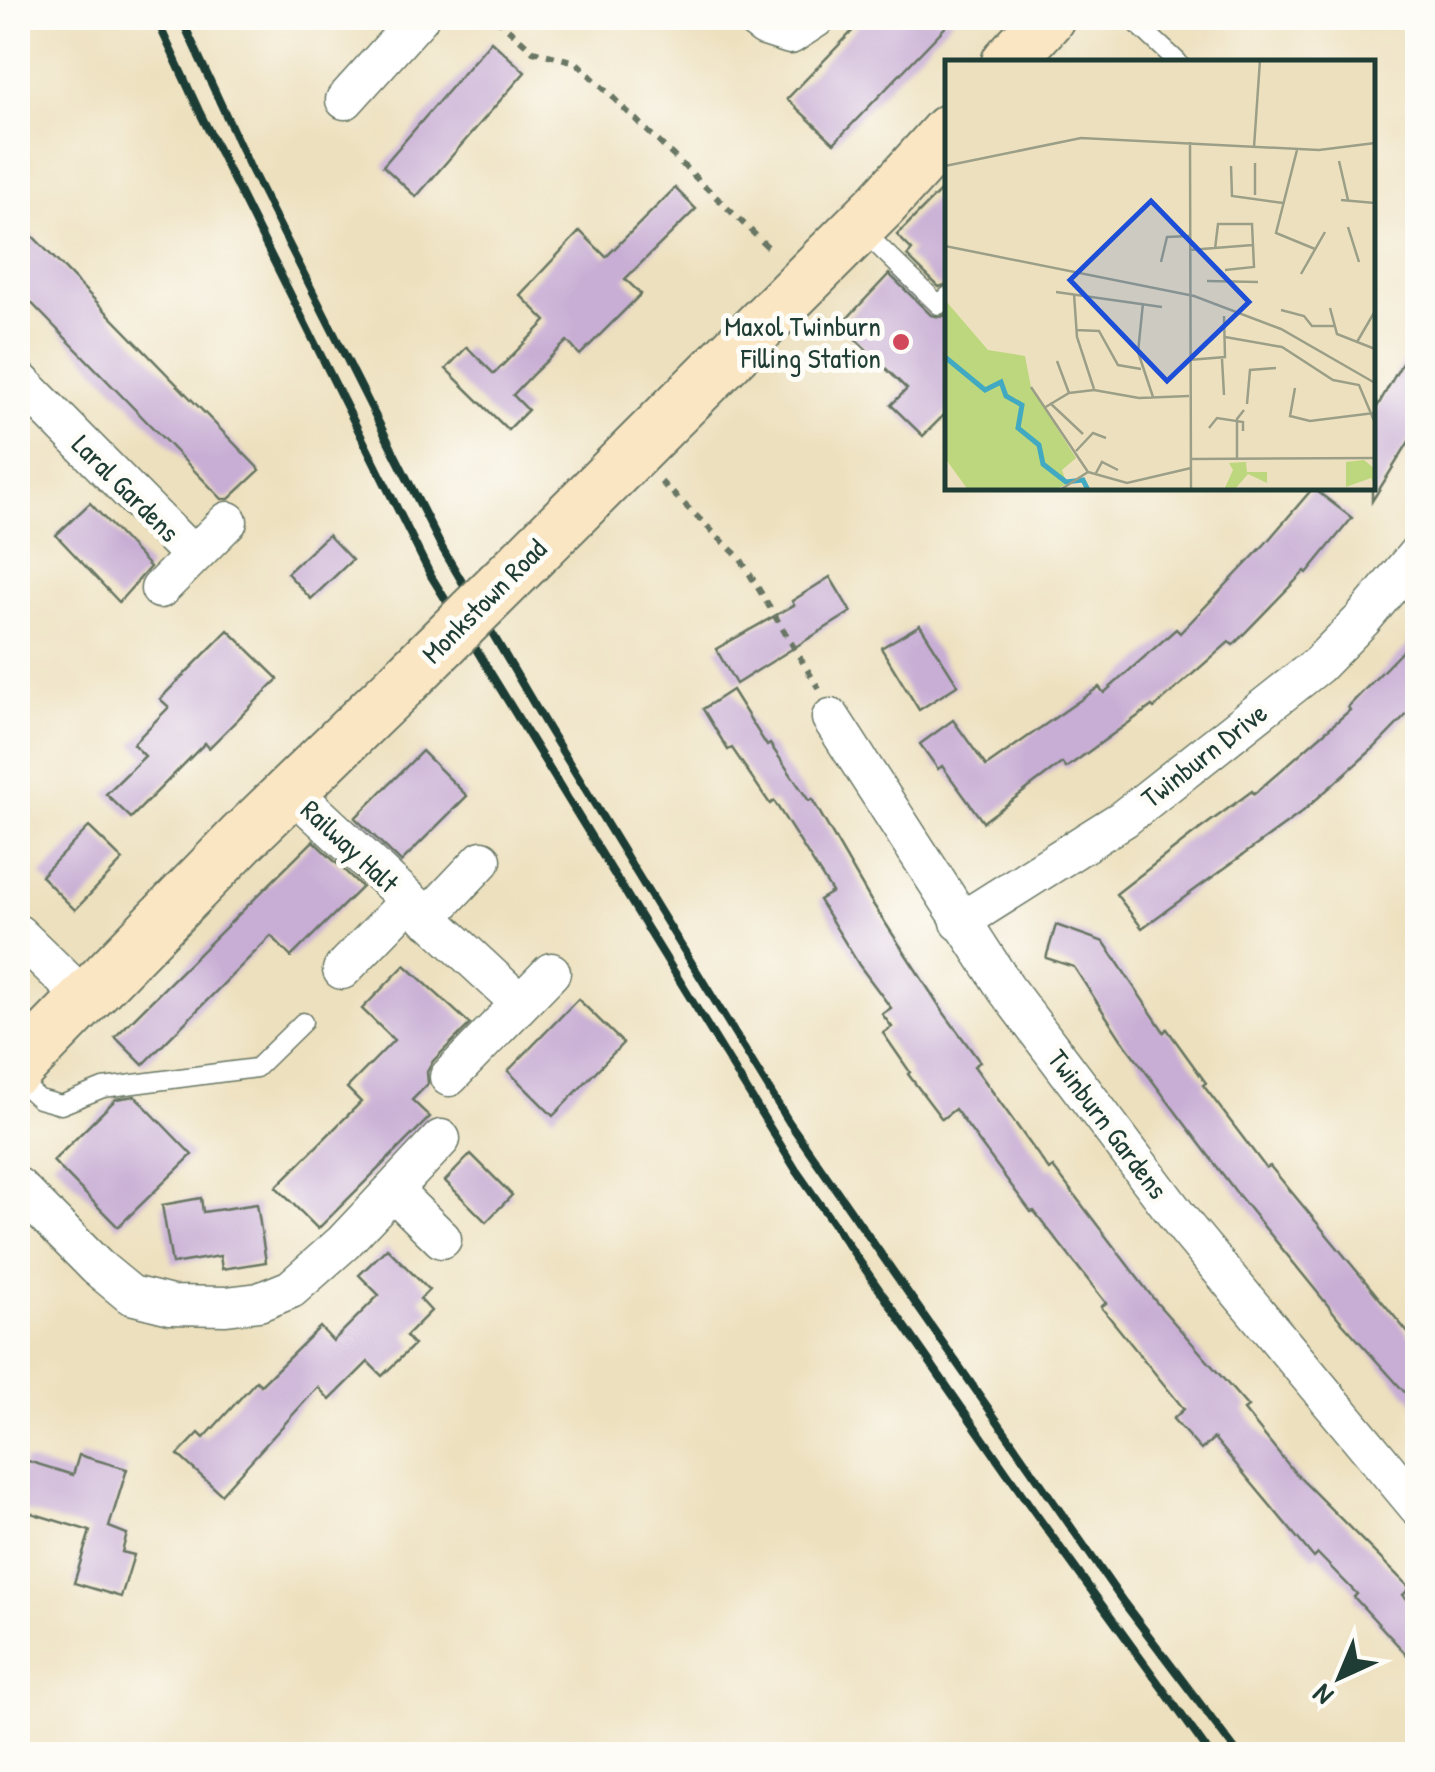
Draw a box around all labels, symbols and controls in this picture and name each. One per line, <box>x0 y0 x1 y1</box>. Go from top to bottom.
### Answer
inset map <box>945 60 1375 490</box>
place label: Maxol Twinburn Filling Station <box>724 307 881 377</box>
marker: Maxol Twinburn Filling Station <box>890 331 912 353</box>
street label: Laral Gardens <box>64 426 188 550</box>
street label: Monkstown Road <box>413 530 555 672</box>
street label: Twinburn Drive <box>1133 694 1275 816</box>
street label: Railway Halt <box>293 791 407 901</box>
street label: Twinburn Gardens <box>1039 1041 1177 1207</box>
north arrow <box>1290 1627 1390 1727</box>
text: N <box>1304 1676 1341 1714</box>

